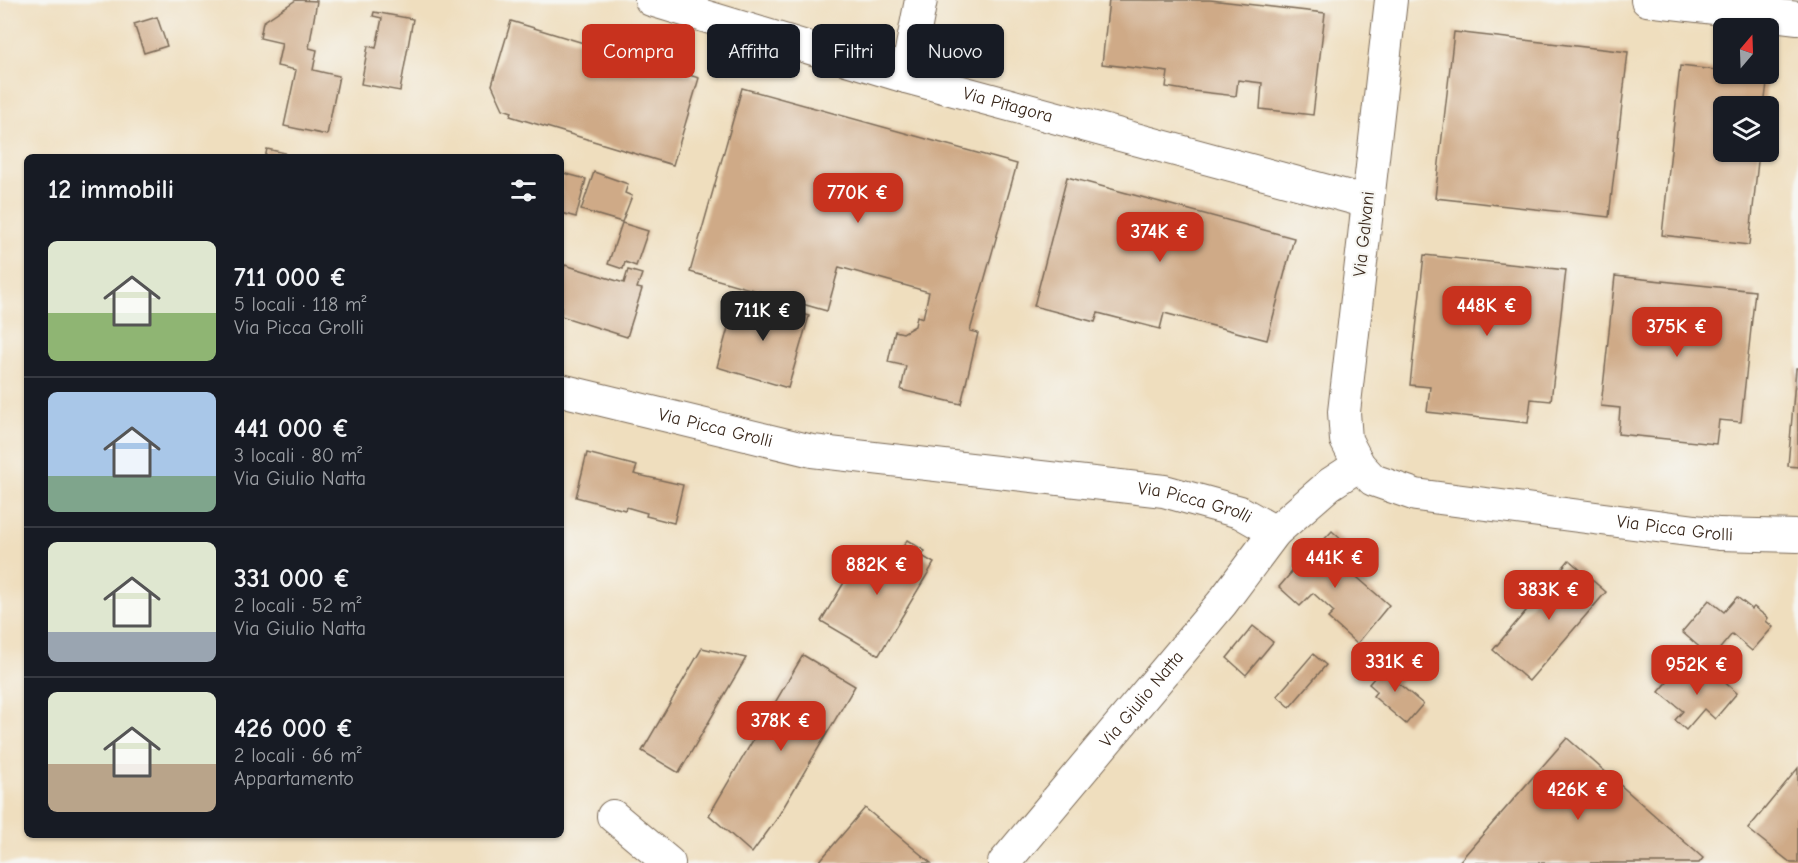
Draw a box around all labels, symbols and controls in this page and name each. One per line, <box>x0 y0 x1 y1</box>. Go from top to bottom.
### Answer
north arrow <box>1713 18 1779 84</box>
map controls <box>1713 18 1779 162</box>
chip: Compra <box>582 24 695 78</box>
chip: Affitta <box>707 24 800 78</box>
chip: Filtri <box>812 24 895 78</box>
chip: Nuovo <box>907 24 1004 78</box>
street label: Via Pitagora <box>961 82 1055 127</box>
button: layers <box>1713 96 1779 162</box>
pin: 770K € <box>809 173 907 224</box>
icon: filters <box>507 174 540 207</box>
text: 12 immobili <box>48 175 174 205</box>
text: 770K € <box>827 181 889 204</box>
street label: Via Galvani <box>1349 190 1379 278</box>
pin: 374K € <box>1111 212 1209 263</box>
text: 374K € <box>1131 220 1189 243</box>
text: 711 000 € <box>234 263 347 293</box>
icon: home <box>96 265 168 337</box>
pin: 448K € <box>1438 286 1536 337</box>
pin: 711K € <box>714 291 812 342</box>
text: 5 locali · 118 m² <box>234 293 367 316</box>
text: 448K € <box>1456 294 1518 317</box>
text: 711K € <box>735 299 791 322</box>
pin: 375K € <box>1628 307 1726 358</box>
text: 375K € <box>1646 315 1708 338</box>
text: Via Picca Grolli <box>234 316 364 339</box>
street label: Via Picca Grolli <box>656 404 775 452</box>
text: 441 000 € <box>234 414 350 444</box>
icon: home <box>96 416 168 488</box>
text: 3 locali · 80 m² <box>234 444 362 467</box>
text: Via Giulio Natta <box>234 467 366 490</box>
street label: Via Picca Grolli <box>1137 478 1256 527</box>
street label: Via Picca Grolli <box>1615 510 1733 545</box>
pin: 441K € <box>1286 538 1384 589</box>
pin: 882K € <box>828 545 926 596</box>
text: 441K € <box>1306 546 1364 569</box>
text: 882K € <box>846 553 908 576</box>
text: 331 000 € <box>234 564 351 594</box>
icon: home <box>96 566 168 638</box>
pin: 383K € <box>1500 570 1598 621</box>
text: 383K € <box>1518 578 1580 601</box>
text: 2 locali · 52 m² <box>234 594 361 617</box>
text: Via Giulio Natta <box>234 617 366 640</box>
pin: 331K € <box>1346 642 1444 693</box>
pin: 952K € <box>1648 645 1746 696</box>
street label: Via Giulio Natta <box>1095 647 1188 751</box>
text: 331K € <box>1365 650 1425 673</box>
text: 952K € <box>1665 653 1729 676</box>
pin: 378K € <box>732 701 830 752</box>
text: 378K € <box>751 709 811 732</box>
text: 426 000 € <box>234 714 354 744</box>
icon: home <box>96 716 168 788</box>
text: 2 locali · 66 m² <box>234 744 362 767</box>
text: Appartamento <box>234 767 354 790</box>
pin: 426K € <box>1529 770 1627 821</box>
text: 426K € <box>1547 778 1609 801</box>

